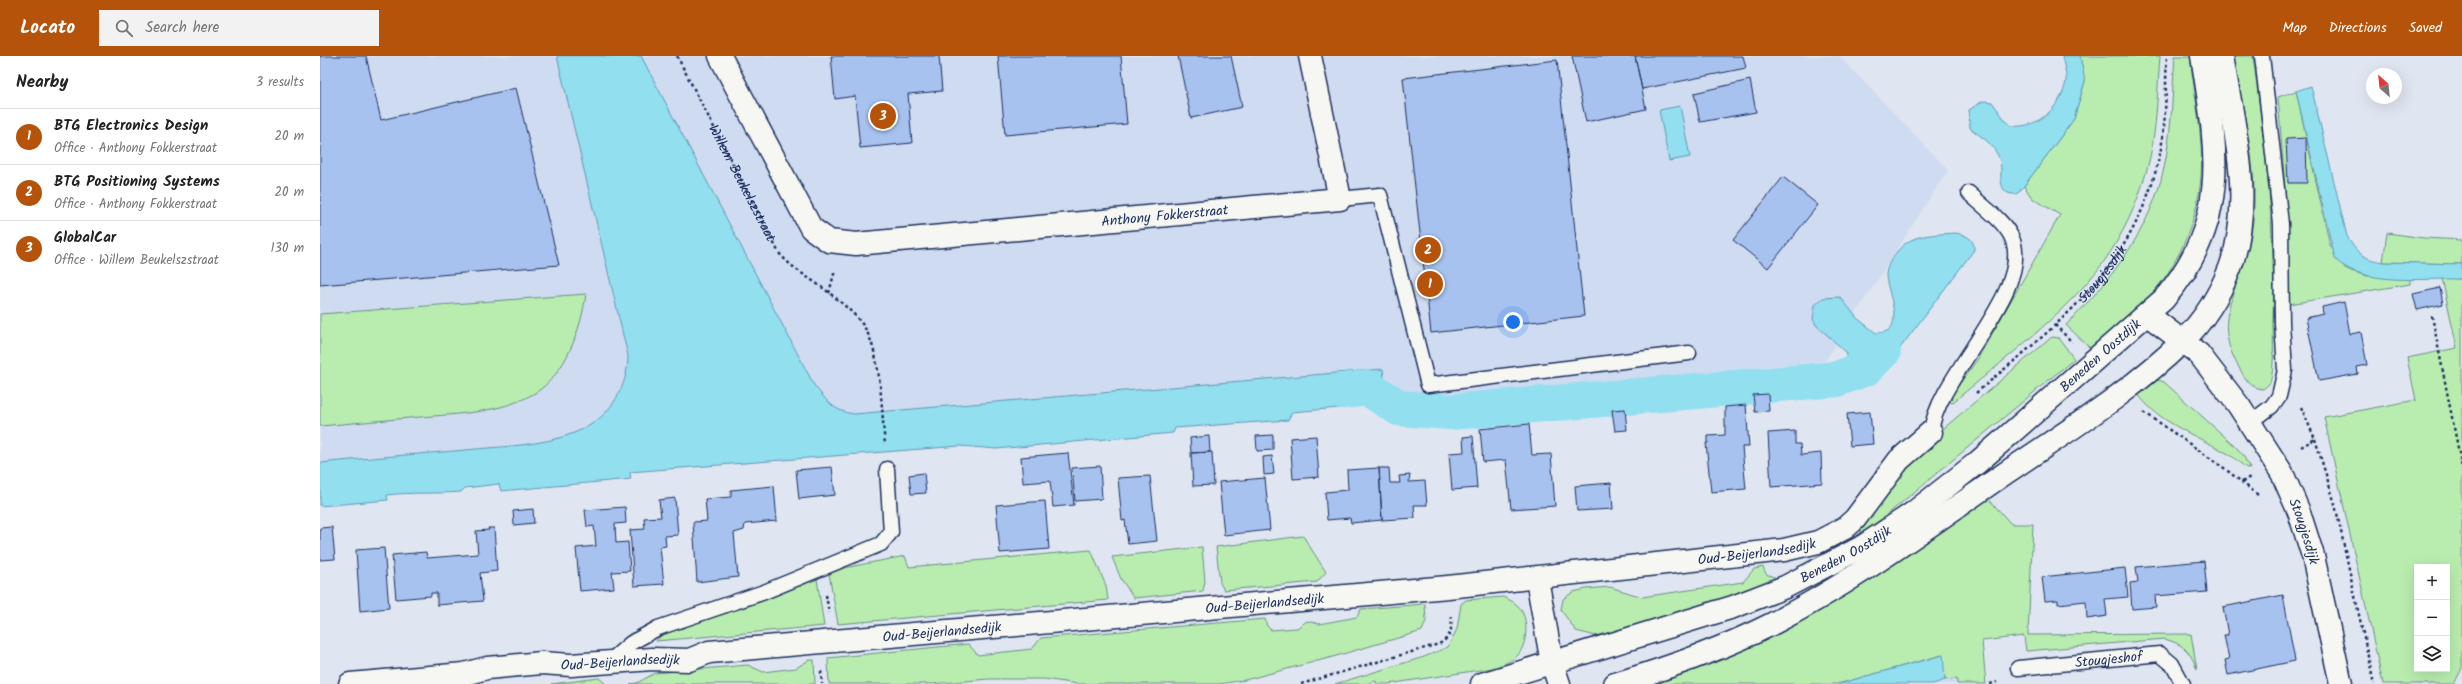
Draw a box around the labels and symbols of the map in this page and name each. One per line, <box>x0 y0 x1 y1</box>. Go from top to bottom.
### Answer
north arrow <box>2366 68 2402 104</box>
pin: 3 <box>870 101 896 131</box>
street label: Willem Beukelszstraat <box>702 121 782 246</box>
street label: Anthony Fokkerstraat <box>1100 199 1230 233</box>
pin: 2 <box>1415 235 1441 265</box>
street label: Stougjesdijk <box>2073 241 2133 309</box>
pin: 1 <box>1417 269 1443 299</box>
your location <box>1503 312 1523 332</box>
street label: Beneden Oostdijk <box>2055 314 2147 398</box>
street label: Stougjesdijk <box>2282 495 2325 567</box>
street label: Beneden Oostdijk <box>1796 520 1897 590</box>
street label: Oud-Beijerlandsedijk <box>1697 533 1819 571</box>
street label: Oud-Beijerlandsedijk <box>1204 588 1325 620</box>
street label: Oud-Beijerlandsedijk <box>882 616 1003 649</box>
street label: Stougjeshof <box>2074 646 2145 674</box>
street label: Oud-Beijerlandsedijk <box>560 649 681 677</box>

